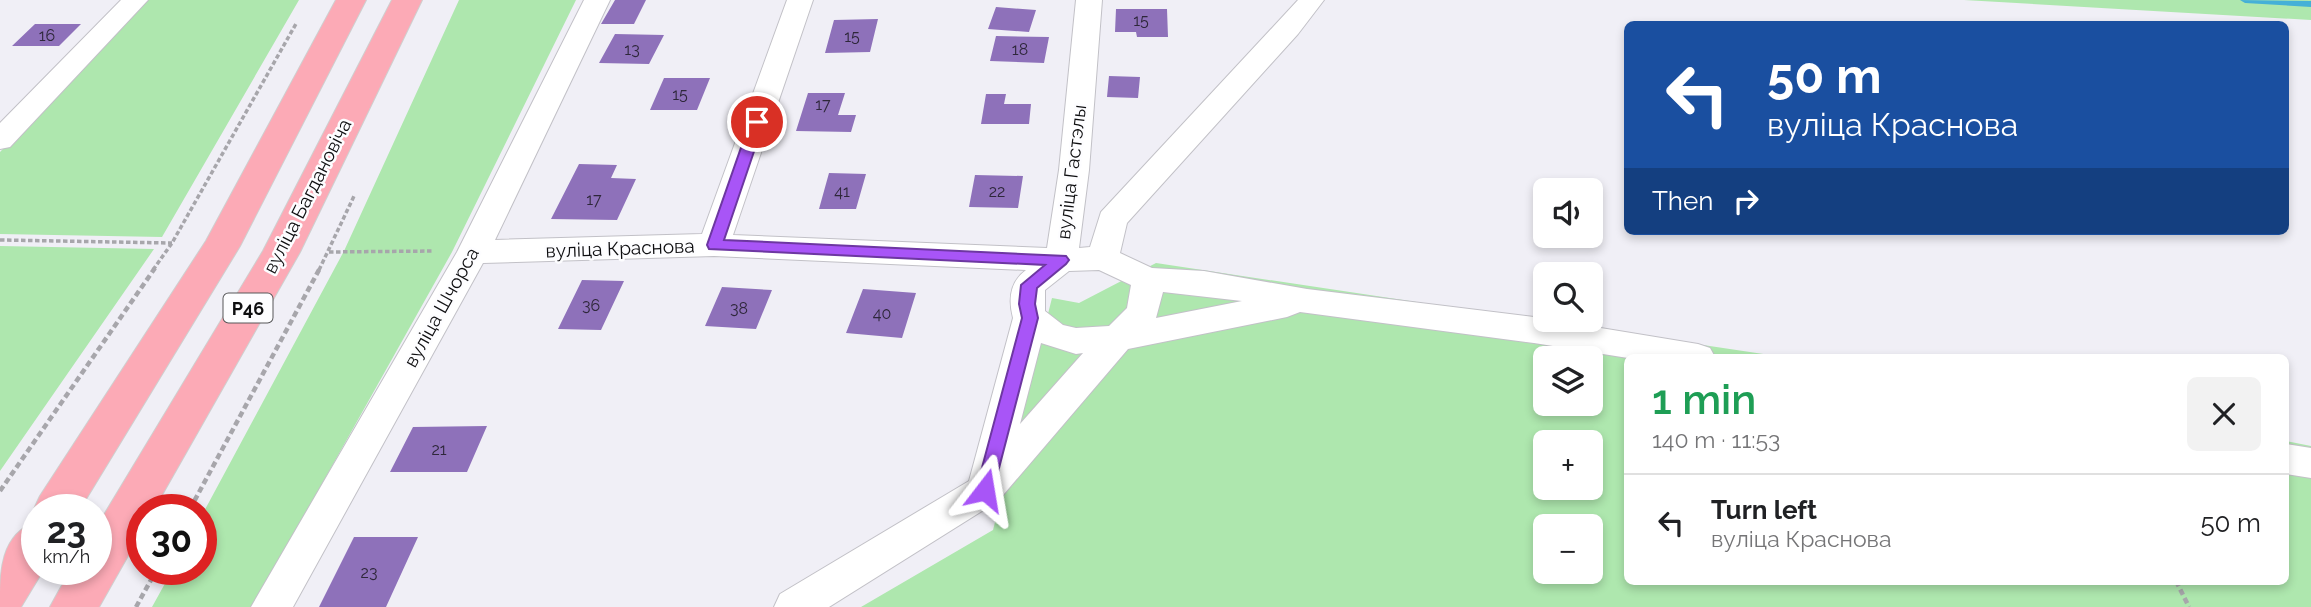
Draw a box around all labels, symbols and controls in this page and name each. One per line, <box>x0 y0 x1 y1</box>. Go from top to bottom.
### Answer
house number: 15 <box>1133 11 1149 30</box>
house number: 16 <box>39 26 55 45</box>
house number: 15 <box>844 27 860 46</box>
house number: 13 <box>624 40 640 59</box>
house number: 18 <box>1012 40 1028 59</box>
text: 50 m <box>1767 47 1882 104</box>
icon: left <box>1652 49 1743 140</box>
house number: 15 <box>672 85 688 104</box>
pin <box>727 92 787 152</box>
house number: 17 <box>815 95 831 114</box>
icon: arrive <box>738 103 776 141</box>
street label: вуліца Гастэлы <box>1052 103 1090 241</box>
text: вуліца Краснова <box>1767 106 2018 143</box>
street label: вуліца Багдановіча <box>259 115 355 277</box>
map controls <box>1533 178 1603 584</box>
button: sound <box>1533 178 1603 248</box>
house number: 41 <box>834 182 850 201</box>
house number: 22 <box>989 182 1005 201</box>
icon: right <box>1727 182 1765 220</box>
text: Then <box>1652 186 1713 216</box>
house number: 17 <box>586 190 602 209</box>
street label: вуліца Краснова <box>545 234 695 262</box>
street label: вуліца Шчорса <box>399 243 483 371</box>
button: search <box>1533 262 1603 332</box>
road number: Р46 <box>224 294 272 322</box>
house number: 36 <box>582 296 600 315</box>
house number: 38 <box>730 299 748 318</box>
house number: 40 <box>873 304 891 323</box>
button: layers <box>1533 346 1603 416</box>
text: 1 min <box>1652 375 1756 424</box>
button: close <box>2187 377 2261 451</box>
text: 140 m · 11:53 <box>1652 426 1780 453</box>
button: + <box>1533 430 1603 500</box>
house number: 21 <box>431 440 447 459</box>
position arrow <box>948 453 1022 527</box>
speed limit sign: 30 <box>126 494 217 585</box>
text: Turn left <box>1711 495 1817 525</box>
icon: left <box>1652 504 1690 542</box>
text: 50 m <box>2200 508 2261 538</box>
text: 23 <box>47 510 86 551</box>
button: − <box>1533 514 1603 584</box>
text: вуліца Краснова <box>1711 525 1891 552</box>
text: km/h <box>43 546 90 567</box>
house number: 23 <box>361 563 377 582</box>

